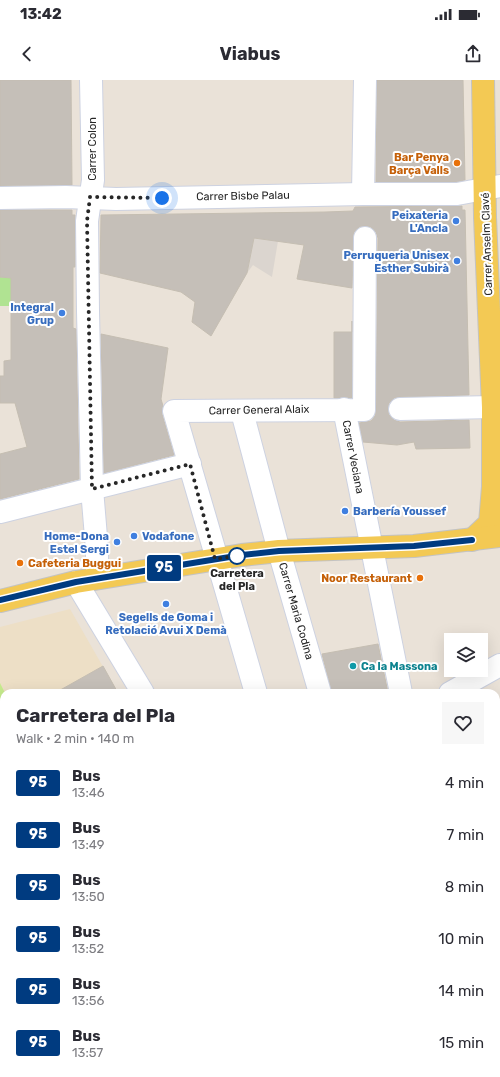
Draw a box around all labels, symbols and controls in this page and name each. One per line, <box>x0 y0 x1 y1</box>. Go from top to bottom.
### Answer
text: 13:42 <box>20 5 62 23</box>
icon: back <box>16 43 38 65</box>
text: Viabus <box>220 43 280 65</box>
icon: share <box>462 43 484 65</box>
street label: Carrer Colon <box>86 117 99 181</box>
place label: Bar Penya Barça Valls <box>389 151 449 177</box>
marker: Bar Penya Barça Valls <box>452 158 462 168</box>
your location <box>152 188 172 208</box>
street label: Carrer Bisbe Palau <box>196 189 290 203</box>
street label: Carrer Anselm Clavé <box>479 192 495 296</box>
place label: Peixateria L'Ancla <box>392 209 448 235</box>
marker: Peixateria L'Ancla <box>451 216 461 226</box>
place label: Perruqueria Unisex Esther Subirà <box>343 249 450 275</box>
marker: Perruqueria Unisex Esther Subirà <box>452 256 462 266</box>
place label: Integral Grup <box>10 301 54 327</box>
marker: Integral Grup <box>57 308 67 318</box>
street label: Carrer General Alaix <box>208 403 310 417</box>
street label: Carrer Veciana <box>340 419 366 495</box>
place label: Barbería Youssef <box>353 505 446 518</box>
marker: Barbería Youssef <box>340 506 350 516</box>
place label: Home-Dona Estel Sergi <box>44 530 109 556</box>
place label: Vodafone <box>142 530 195 543</box>
marker: Vodafone <box>129 531 139 541</box>
marker: Home-Dona Estel Sergi <box>112 537 122 547</box>
marker: Carretera del Pla <box>228 547 246 565</box>
line badge: 95 <box>146 555 182 581</box>
place label: Cafeteria Buggui <box>28 557 121 570</box>
marker: Cafeteria Buggui <box>15 558 25 568</box>
text: 95 <box>155 559 173 576</box>
street label: Carrer Maria Codina <box>276 561 316 661</box>
place label: Carretera del Pla <box>210 567 264 593</box>
place label: Noor Restaurant <box>321 572 412 585</box>
marker: Noor Restaurant <box>415 573 425 583</box>
marker: Segells de Goma i Retolació Avui X Demà <box>161 599 171 609</box>
place label: Segells de Goma i Retolació Avui X Demà <box>105 611 227 637</box>
map controls <box>444 633 488 677</box>
button: layers <box>444 633 488 677</box>
place label: Ca la Massona <box>361 660 438 673</box>
marker: Ca la Massona <box>348 661 358 671</box>
button: heart <box>442 702 484 744</box>
text: Carretera del Pla <box>16 704 175 727</box>
text: Walk · 2 min · 140 m <box>16 731 134 746</box>
text: Bus <box>72 767 100 785</box>
text: 95 <box>29 774 47 791</box>
text: 4 min <box>445 774 484 792</box>
text: 13:46 <box>72 785 105 800</box>
text: Bus <box>72 819 100 837</box>
text: 95 <box>29 826 47 843</box>
text: 7 min <box>447 826 484 844</box>
text: 13:49 <box>72 837 104 852</box>
text: Bus <box>72 871 100 889</box>
text: 95 <box>29 878 47 895</box>
text: 8 min <box>445 878 484 896</box>
text: 13:50 <box>72 889 105 904</box>
text: Bus <box>72 923 100 941</box>
text: 95 <box>29 930 47 947</box>
text: 10 min <box>438 930 484 948</box>
text: 13:52 <box>72 941 104 956</box>
text: Bus <box>72 975 100 993</box>
text: 95 <box>29 982 47 999</box>
text: 14 min <box>439 982 484 1000</box>
text: 13:56 <box>72 993 104 1008</box>
text: Bus <box>72 1027 100 1045</box>
text: 95 <box>29 1034 47 1051</box>
text: 15 min <box>439 1034 484 1052</box>
text: 13:57 <box>72 1045 103 1060</box>

